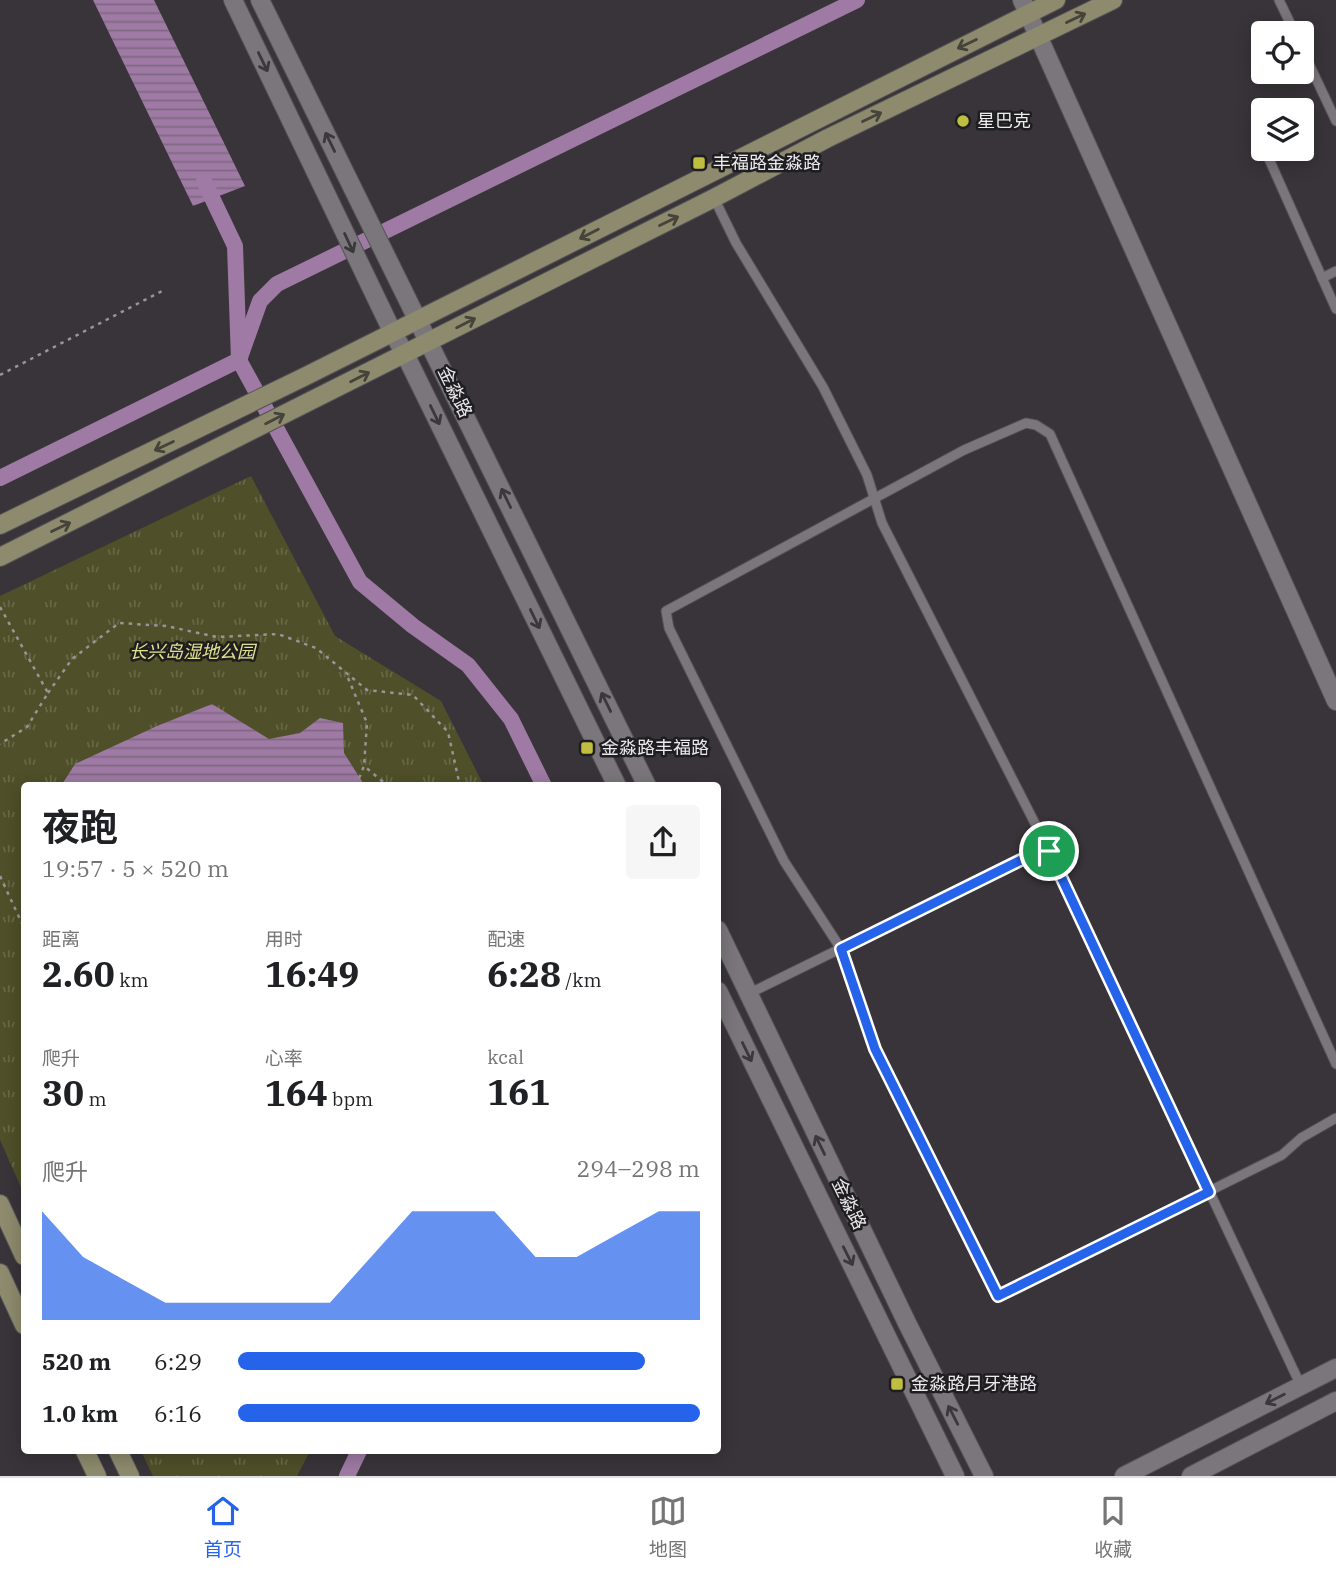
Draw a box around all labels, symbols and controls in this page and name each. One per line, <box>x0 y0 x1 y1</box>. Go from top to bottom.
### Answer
one-way arrow <box>1065 10 1086 24</box>
map controls <box>1251 21 1314 161</box>
button: locate <box>1251 21 1314 84</box>
one-way arrow <box>957 38 978 51</box>
one-way arrow <box>256 51 270 72</box>
button: layers <box>1251 98 1314 161</box>
place label: 星巴克 <box>977 109 1031 132</box>
one-way arrow <box>861 110 882 123</box>
marker: 星巴克 <box>955 113 971 129</box>
one-way arrow <box>323 132 337 153</box>
place label: 丰福路金淼路 <box>713 151 821 174</box>
marker: 丰福路金淼路 <box>691 155 707 171</box>
one-way arrow <box>658 213 679 227</box>
one-way arrow <box>579 227 600 241</box>
one-way arrow <box>343 232 357 253</box>
one-way arrow <box>455 316 476 329</box>
street label: 金淼路 <box>433 362 478 421</box>
one-way arrow <box>349 369 370 383</box>
one-way arrow <box>429 404 442 425</box>
one-way arrow <box>264 412 285 426</box>
one-way arrow <box>154 440 175 453</box>
one-way arrow <box>499 488 513 509</box>
one-way arrow <box>50 519 71 533</box>
one-way arrow <box>529 608 543 629</box>
park label: 长兴岛湿地公园 <box>129 640 258 663</box>
one-way arrow <box>599 692 613 713</box>
place label: 金淼路丰福路 <box>601 736 709 759</box>
marker: 金淼路丰福路 <box>579 740 595 756</box>
text: 夜跑 <box>42 802 118 851</box>
button: share <box>626 805 700 879</box>
pin <box>1019 821 1079 881</box>
icon: arrive <box>1030 832 1068 870</box>
text: 19:57 · 5 × 520 m <box>42 853 229 883</box>
text: 距离 <box>42 927 80 951</box>
text: 用时 <box>265 927 303 951</box>
text: 配速 <box>487 927 525 951</box>
text: 2.60 <box>42 951 115 997</box>
text: 16:49 <box>265 951 359 997</box>
text: 6:28 <box>487 951 561 997</box>
text: km <box>115 968 149 992</box>
text: /km <box>561 968 602 992</box>
one-way arrow <box>741 1041 755 1062</box>
text: kcal <box>487 1045 524 1069</box>
text: 爬升 <box>42 1046 80 1070</box>
text: 心率 <box>265 1046 303 1070</box>
text: 161 <box>487 1069 550 1115</box>
text: 30 <box>42 1070 84 1116</box>
text: 164 <box>265 1070 328 1116</box>
text: m <box>84 1087 107 1111</box>
text: bpm <box>328 1087 373 1111</box>
one-way arrow <box>813 1135 827 1156</box>
text: 294–298 m <box>576 1153 700 1183</box>
text: 爬升 <box>42 1156 88 1186</box>
street label: 金淼路 <box>827 1174 872 1233</box>
one-way arrow <box>842 1245 856 1266</box>
text: 520 m <box>42 1346 111 1376</box>
text: 6:29 <box>154 1346 202 1376</box>
place label: 金淼路月牙港路 <box>911 1372 1037 1395</box>
marker: 金淼路月牙港路 <box>889 1376 905 1392</box>
one-way arrow <box>1265 1393 1286 1406</box>
text: 1.0 km <box>42 1398 118 1428</box>
text: 6:16 <box>154 1398 202 1428</box>
one-way arrow <box>946 1405 960 1426</box>
tab: 首页 <box>204 1492 242 1561</box>
tab: 地图 <box>649 1492 687 1561</box>
tab: 收藏 <box>1094 1492 1132 1561</box>

